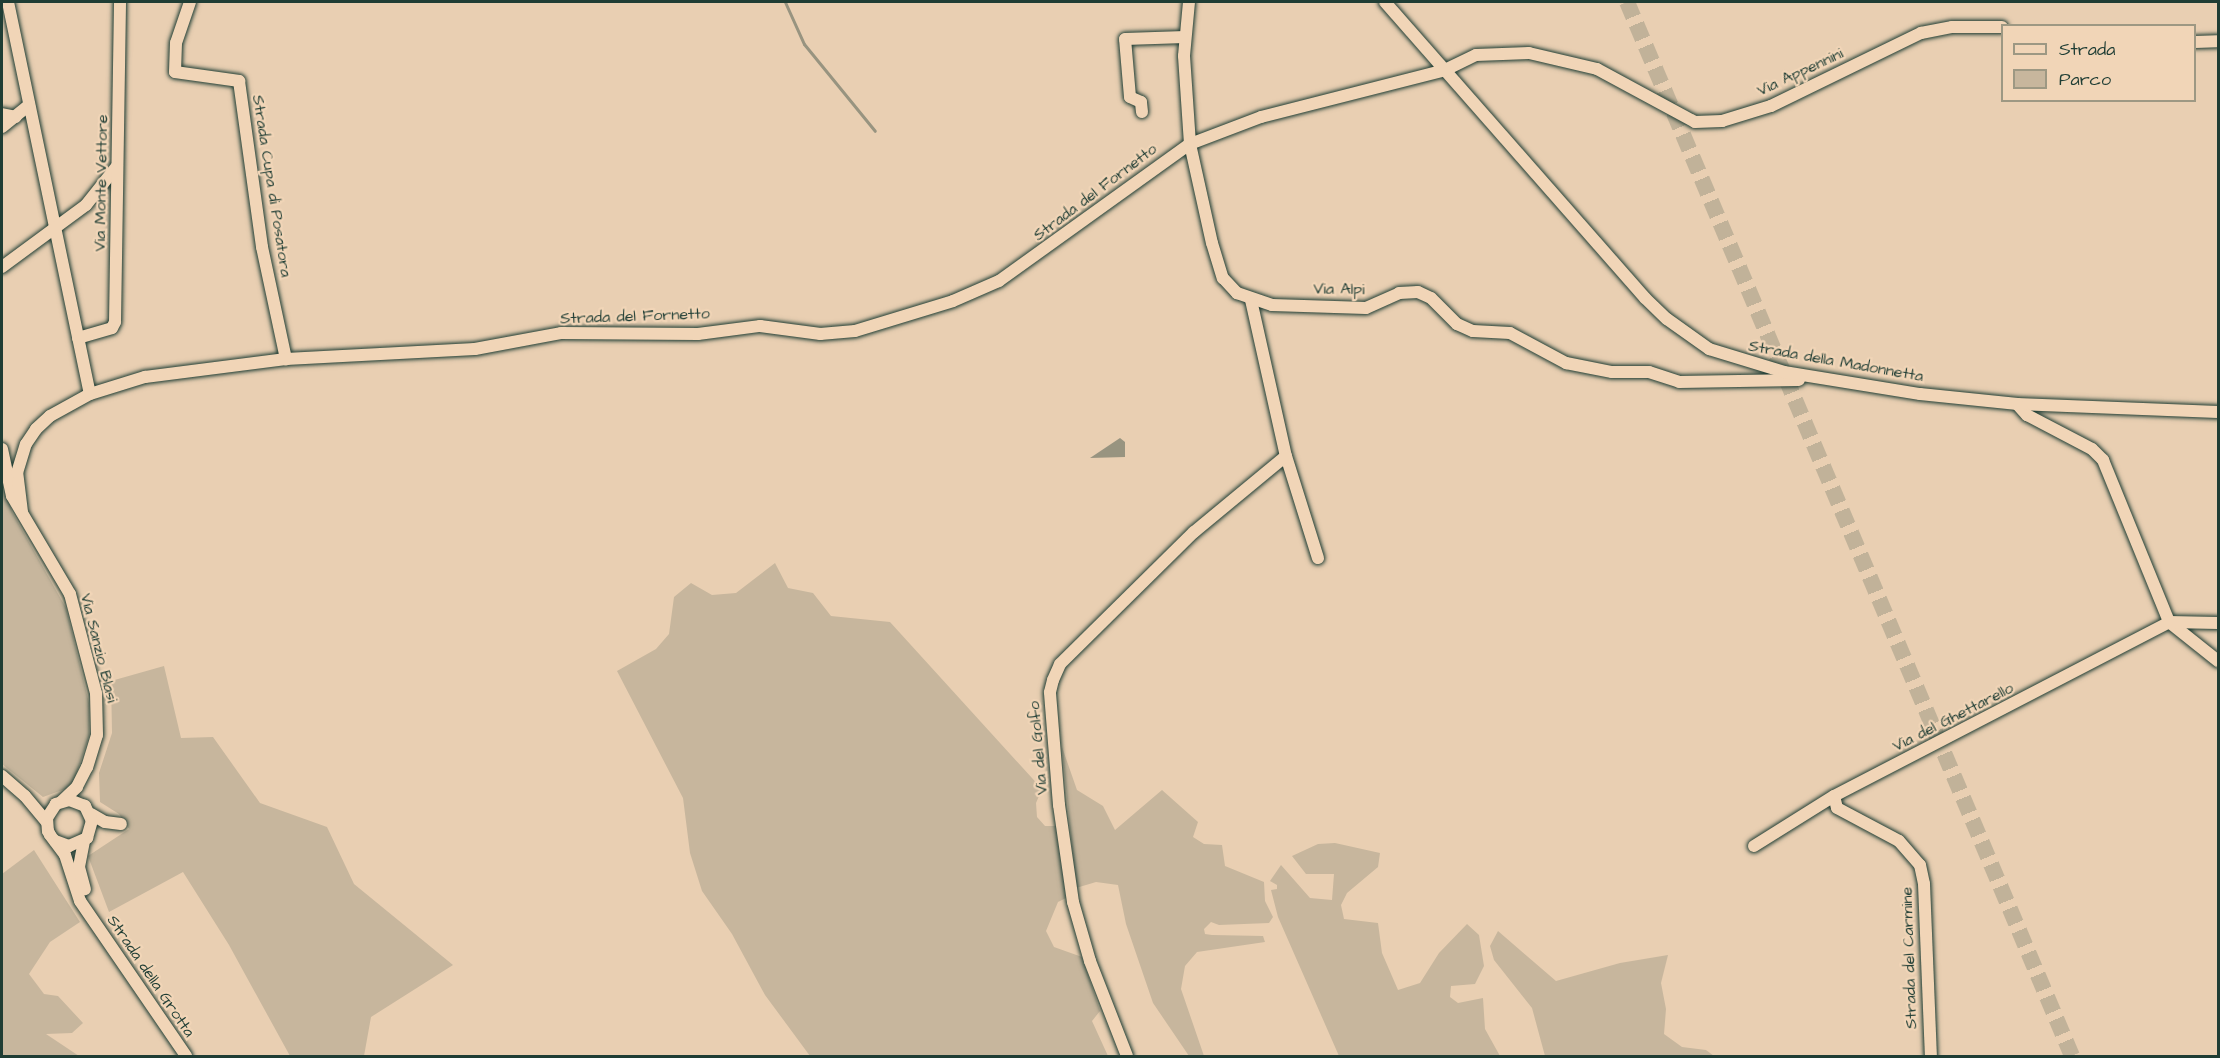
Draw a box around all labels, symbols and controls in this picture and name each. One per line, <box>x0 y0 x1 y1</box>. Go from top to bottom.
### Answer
legend <box>2001 24 2196 102</box>
text: Strada <box>2059 37 2115 62</box>
street label: Via Appennini <box>1754 44 1846 100</box>
text: Parco <box>2059 67 2111 92</box>
street label: Strada Cupa di Posatora <box>248 94 296 278</box>
street label: Via Monte Vettore <box>90 114 112 252</box>
street label: Strada del Fornetto <box>1029 139 1161 245</box>
street label: Via Alpi <box>1313 279 1365 299</box>
street label: Strada del Fornetto <box>560 304 710 328</box>
street label: Strada della Madonnetta <box>1747 336 1925 386</box>
street label: Via Sanzio Blasi <box>76 592 122 704</box>
street label: Via del Ghettarello <box>1889 678 2017 756</box>
street label: Via del Golfo <box>1024 700 1052 796</box>
street label: Strada del Carmine <box>1897 887 1921 1029</box>
street label: Strada della Grotta <box>103 911 199 1041</box>

